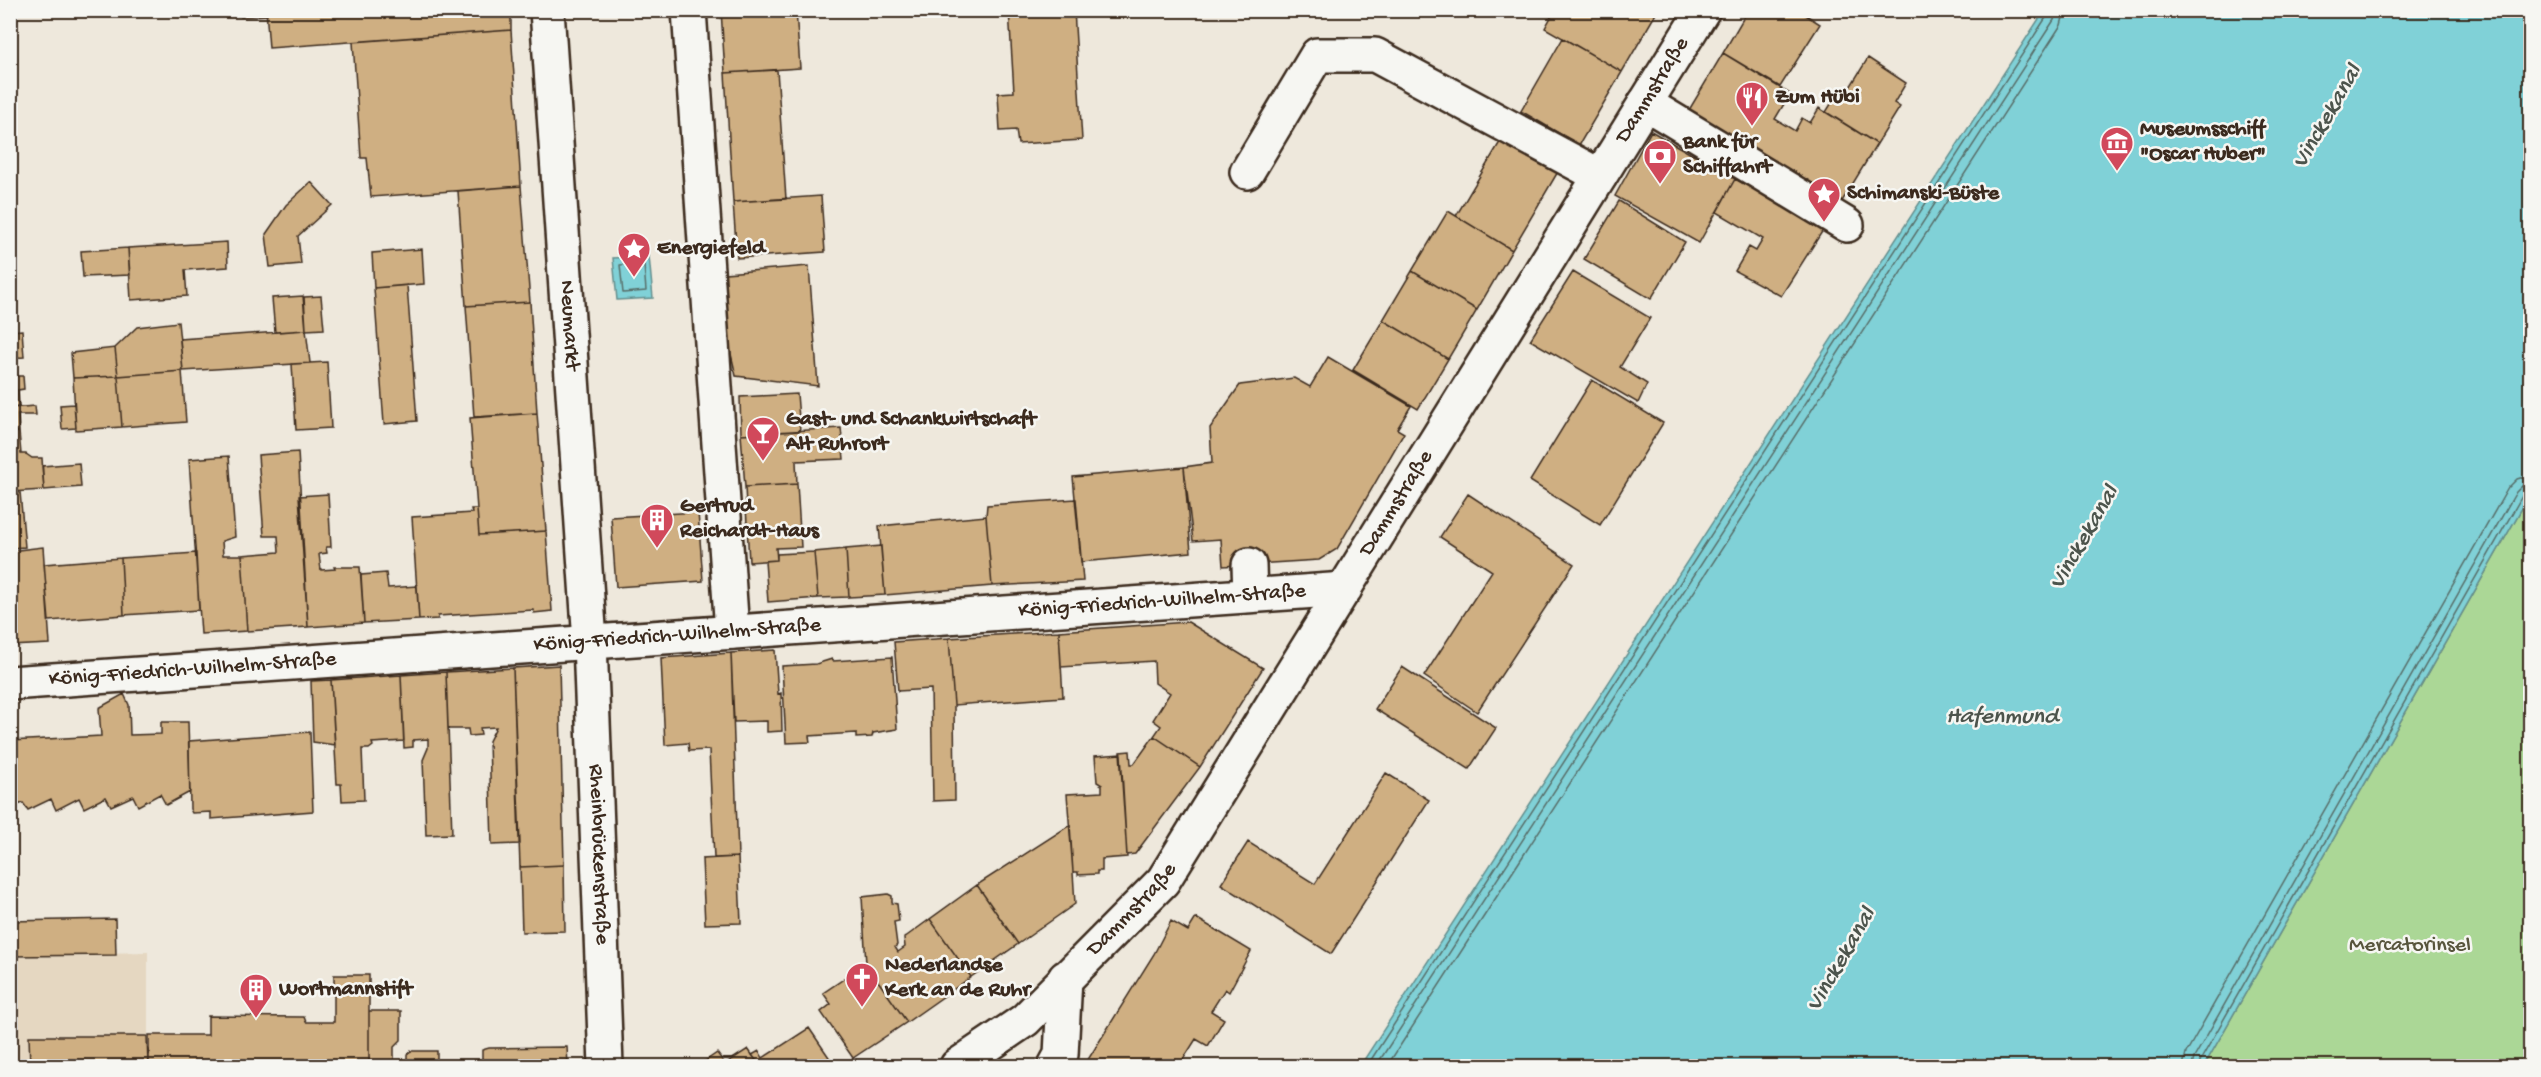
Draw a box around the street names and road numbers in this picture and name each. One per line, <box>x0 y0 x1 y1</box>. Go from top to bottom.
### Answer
street label: Dammstraße <box>1609 32 1696 150</box>
street label: Neumarkt <box>552 279 585 373</box>
street label: Dammstraße <box>1353 445 1440 563</box>
street label: König-Friedrich-Wilhelm-Straße <box>1018 579 1307 625</box>
street label: König-Friedrich-Wilhelm-Straße <box>533 613 823 659</box>
street label: König-Friedrich-Wilhelm-Straße <box>48 647 338 693</box>
street label: Rheinbrückenstraße <box>582 764 614 946</box>
street label: Dammstraße <box>1081 858 1184 964</box>

